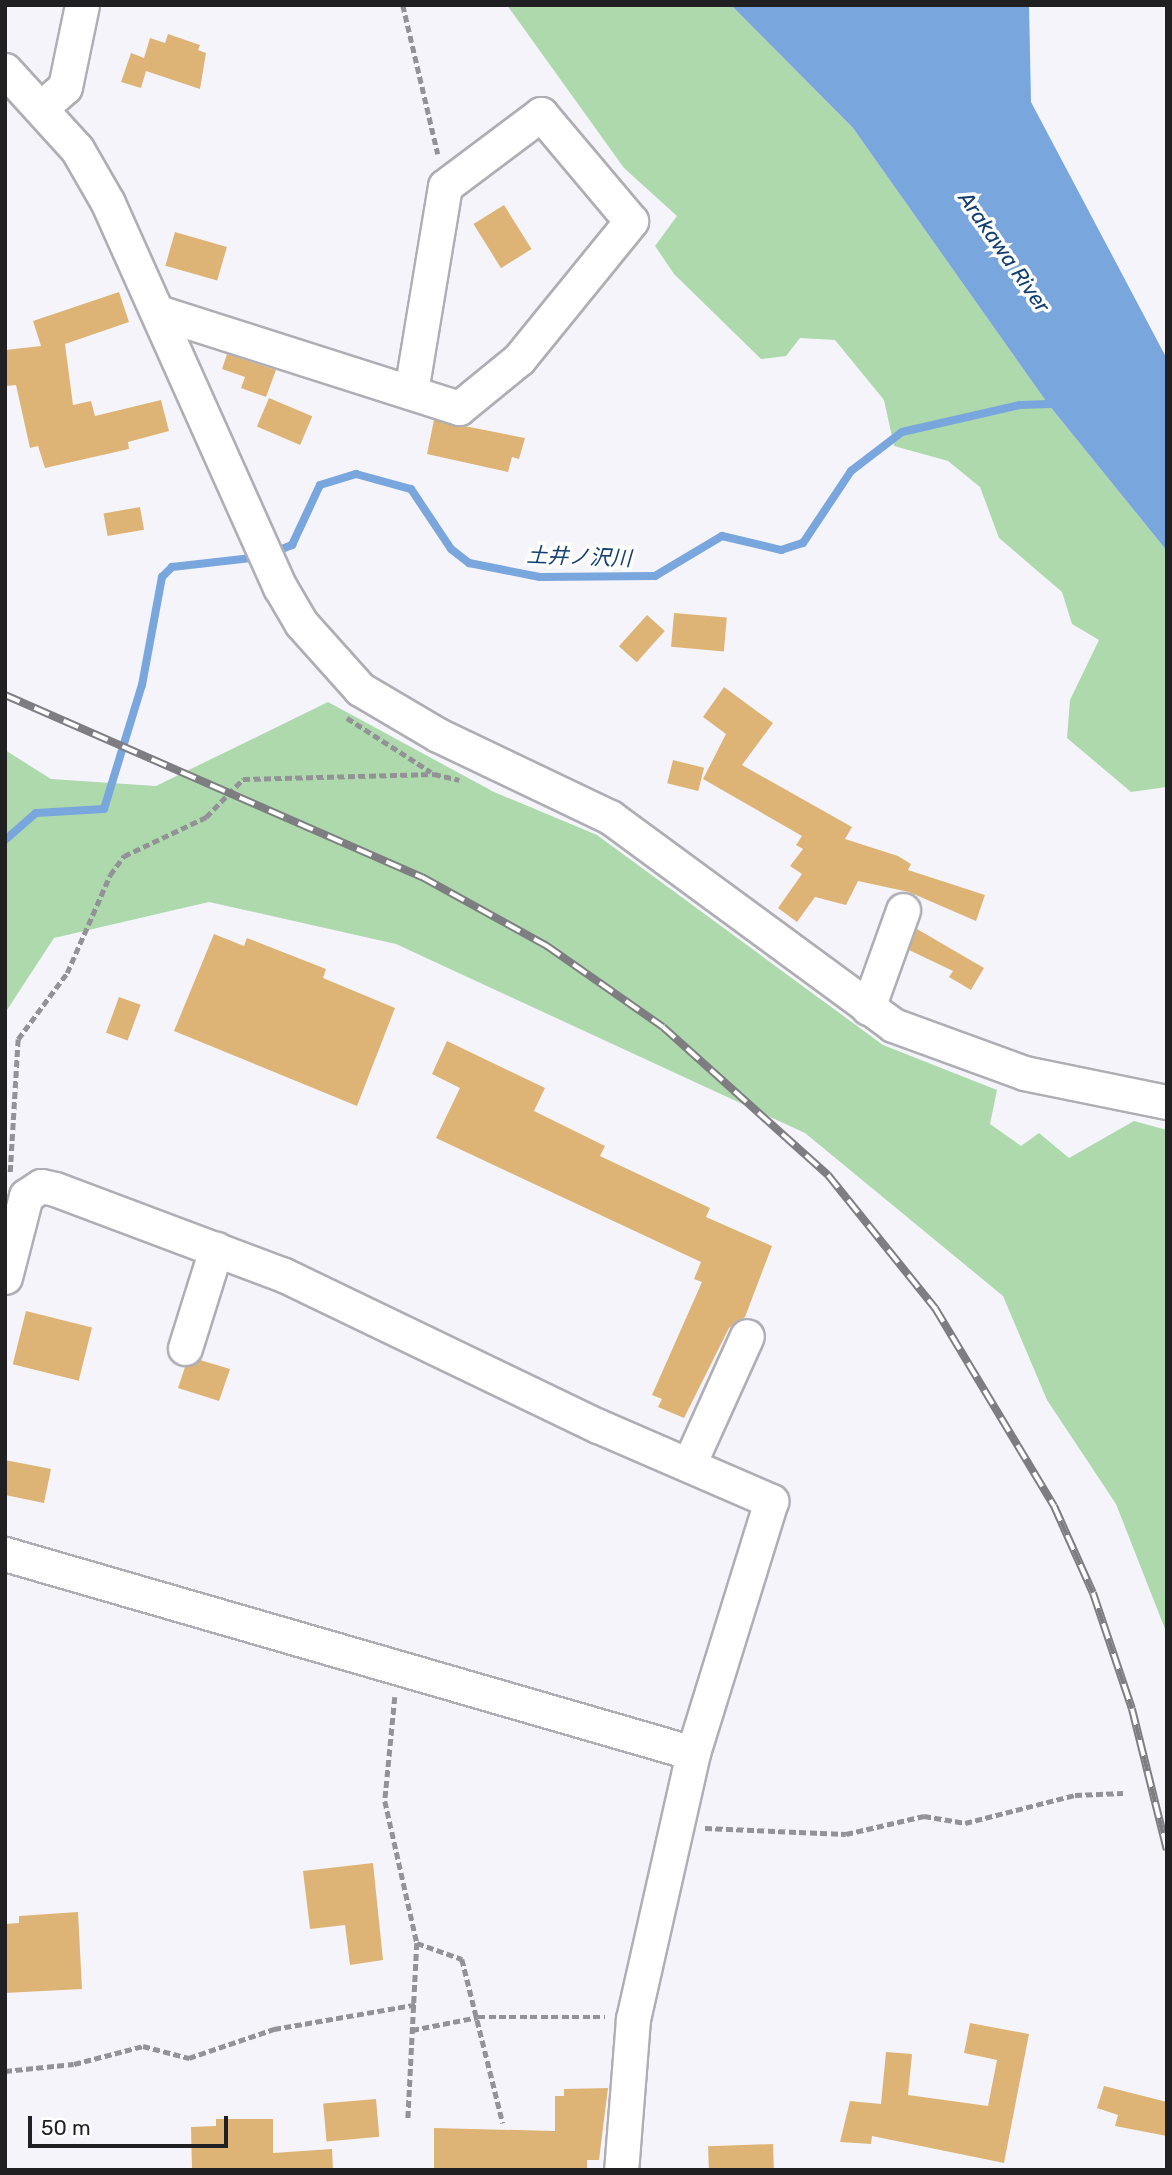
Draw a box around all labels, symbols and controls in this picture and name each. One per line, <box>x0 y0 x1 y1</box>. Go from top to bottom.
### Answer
water label: Arakawa River <box>953 187 1055 317</box>
water label: 土井ノ沢川 <box>526 543 632 571</box>
scale bar <box>32 2102 231 2146</box>
text: 50 m <box>41 2115 91 2140</box>

